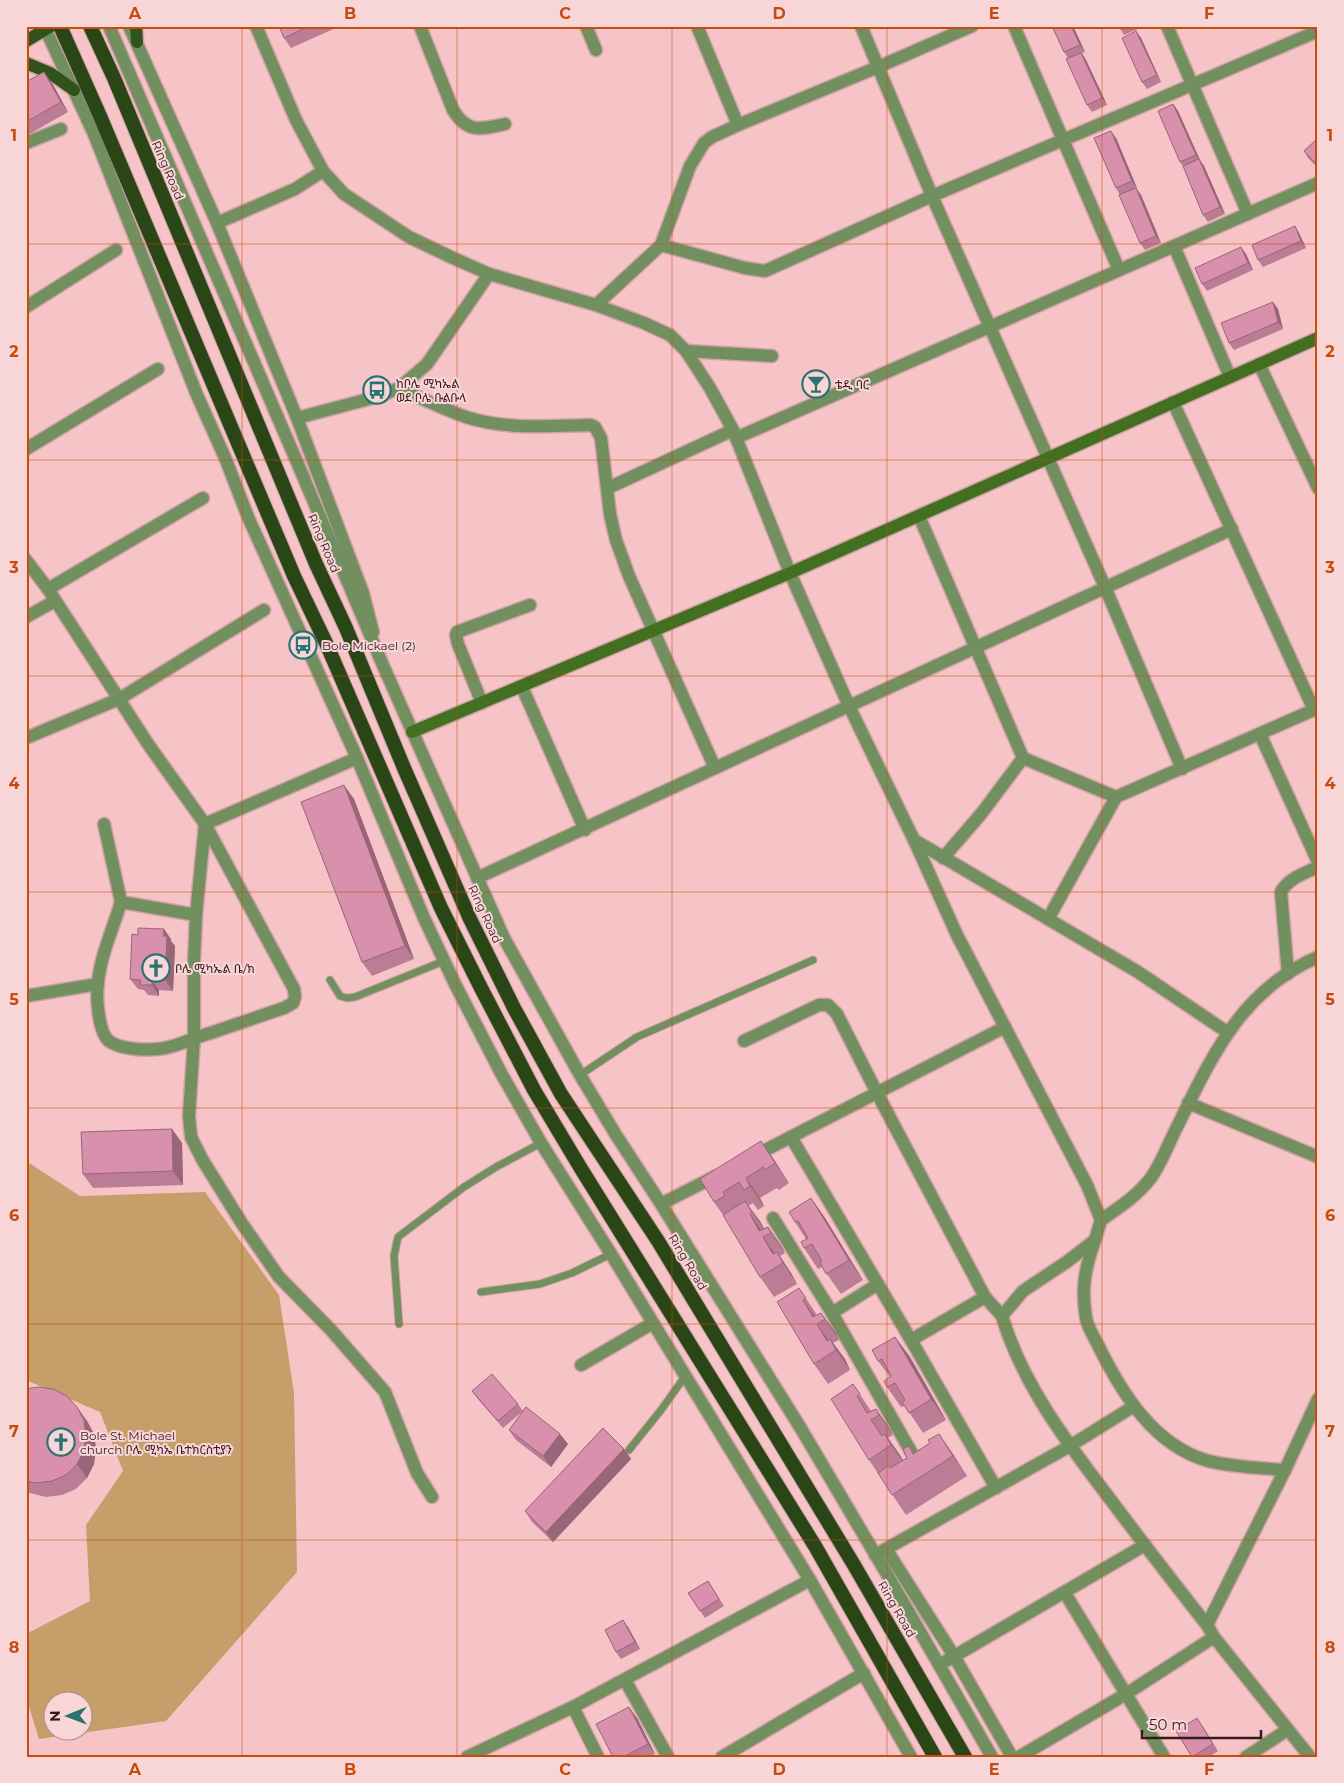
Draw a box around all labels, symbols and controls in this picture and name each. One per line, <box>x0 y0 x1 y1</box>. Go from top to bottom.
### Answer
text: A <box>128 4 142 23</box>
text: B <box>344 4 356 23</box>
text: C <box>559 4 571 23</box>
text: D <box>772 4 786 23</box>
text: E <box>989 4 999 23</box>
text: F <box>1204 4 1214 23</box>
text: 1 <box>11 126 17 145</box>
text: 1 <box>1327 126 1333 145</box>
street label: Ring Road <box>149 138 187 202</box>
text: 2 <box>9 342 19 361</box>
text: 2 <box>1325 342 1335 361</box>
bar icon: ቴዲ ባር <box>801 369 831 399</box>
bus stop icon: ከቦሌ ሚካኤል ወደ ቦሌ ቡልቡላ <box>362 375 392 405</box>
place label: ከቦሌ ሚካኤል ወደ ቦሌ ቡልቡላ <box>396 376 466 405</box>
place label: ቴዲ ባር <box>835 377 869 392</box>
street label: Ring Road <box>305 511 343 575</box>
text: 3 <box>8 558 19 577</box>
text: 3 <box>1324 558 1335 577</box>
bus stop icon: Bole Mickael (2) <box>288 630 318 660</box>
place label: Bole Mickael (2) <box>322 638 416 653</box>
text: 4 <box>8 774 20 793</box>
text: 4 <box>1324 774 1336 793</box>
street label: Ring Road <box>465 882 505 946</box>
church icon: ቦሌ ሚካኤል ቤ/ክ <box>141 953 171 983</box>
place label: ቦሌ ሚካኤል ቤ/ክ <box>175 961 255 976</box>
text: 5 <box>9 990 19 1009</box>
text: 5 <box>1325 990 1335 1009</box>
text: 6 <box>9 1206 19 1225</box>
text: 6 <box>1325 1206 1335 1225</box>
street label: Ring Road <box>665 1231 711 1293</box>
text: 7 <box>9 1422 19 1441</box>
text: 7 <box>1325 1422 1335 1441</box>
church icon: Bole St. Michael church ቦሌ ሚካኤ ቤተክርስቲያን <box>46 1427 76 1457</box>
place label: Bole St. Michael church ቦሌ ሚካኤ ቤተክርስቲያን <box>80 1428 232 1457</box>
street label: Ring Road <box>875 1578 919 1640</box>
text: 8 <box>9 1638 19 1657</box>
text: 8 <box>1325 1638 1335 1657</box>
north arrow <box>42 1690 92 1740</box>
scale bar <box>1142 1708 1260 1740</box>
text: N <box>46 1710 64 1722</box>
text: 50 m <box>1149 1715 1187 1734</box>
text: A <box>128 1760 142 1779</box>
text: B <box>344 1760 356 1779</box>
text: C <box>559 1760 571 1779</box>
text: D <box>772 1760 786 1779</box>
text: E <box>989 1760 999 1779</box>
text: F <box>1204 1760 1214 1779</box>

